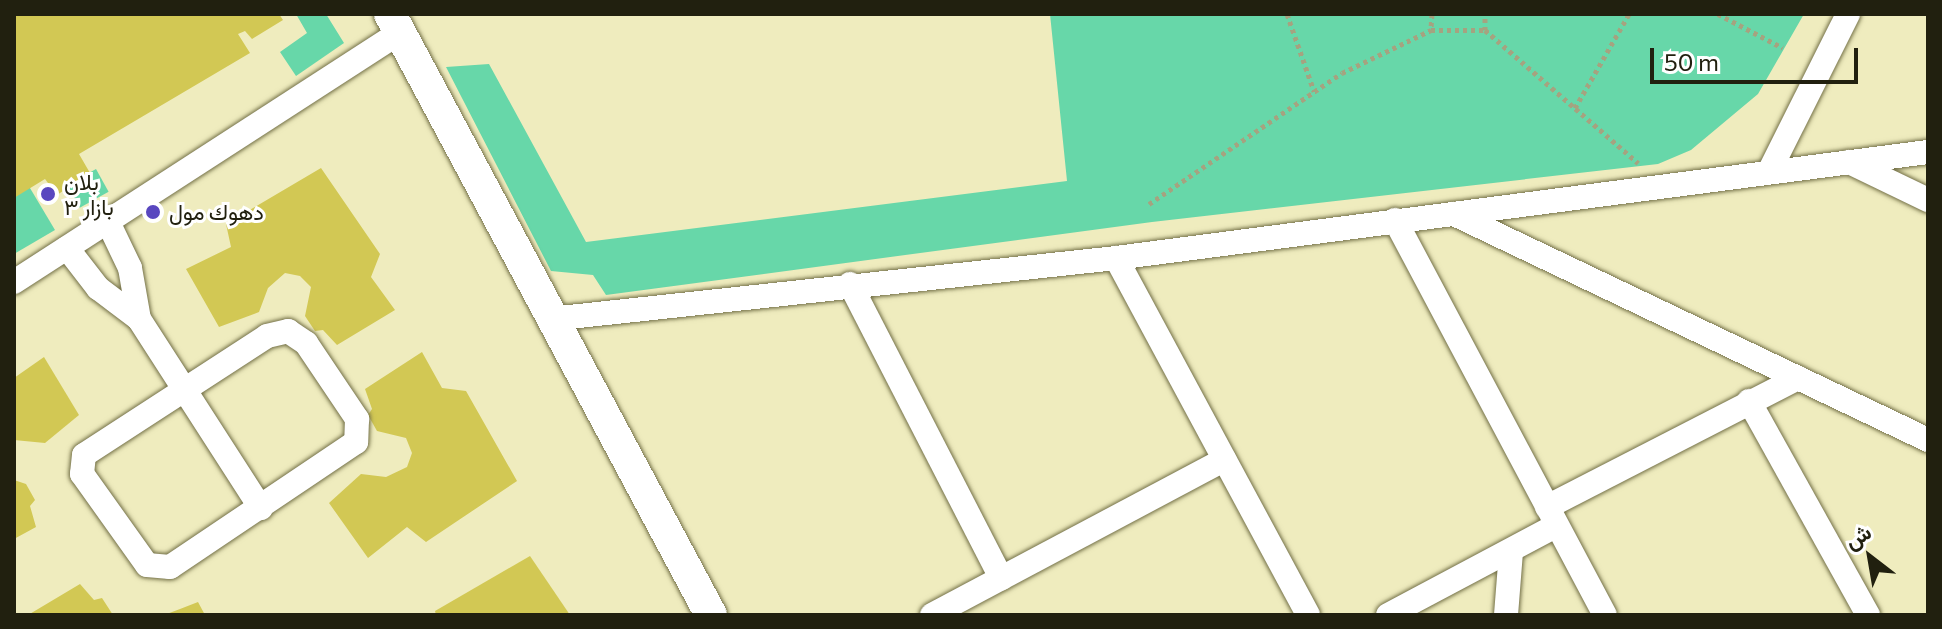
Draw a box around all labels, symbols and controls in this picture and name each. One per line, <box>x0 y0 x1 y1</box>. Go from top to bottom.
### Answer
scale bar <box>1654 32 1862 82</box>
text: 50 m <box>1664 47 1719 76</box>
place label: بلان بازار ٣ <box>64 168 114 220</box>
marker: بلان بازار ٣ <box>39 185 57 203</box>
place label: دهوك مول <box>169 199 264 225</box>
marker: دهوك مول <box>144 203 162 221</box>
north arrow <box>1830 517 1910 597</box>
text: ش <box>1839 518 1876 554</box>

